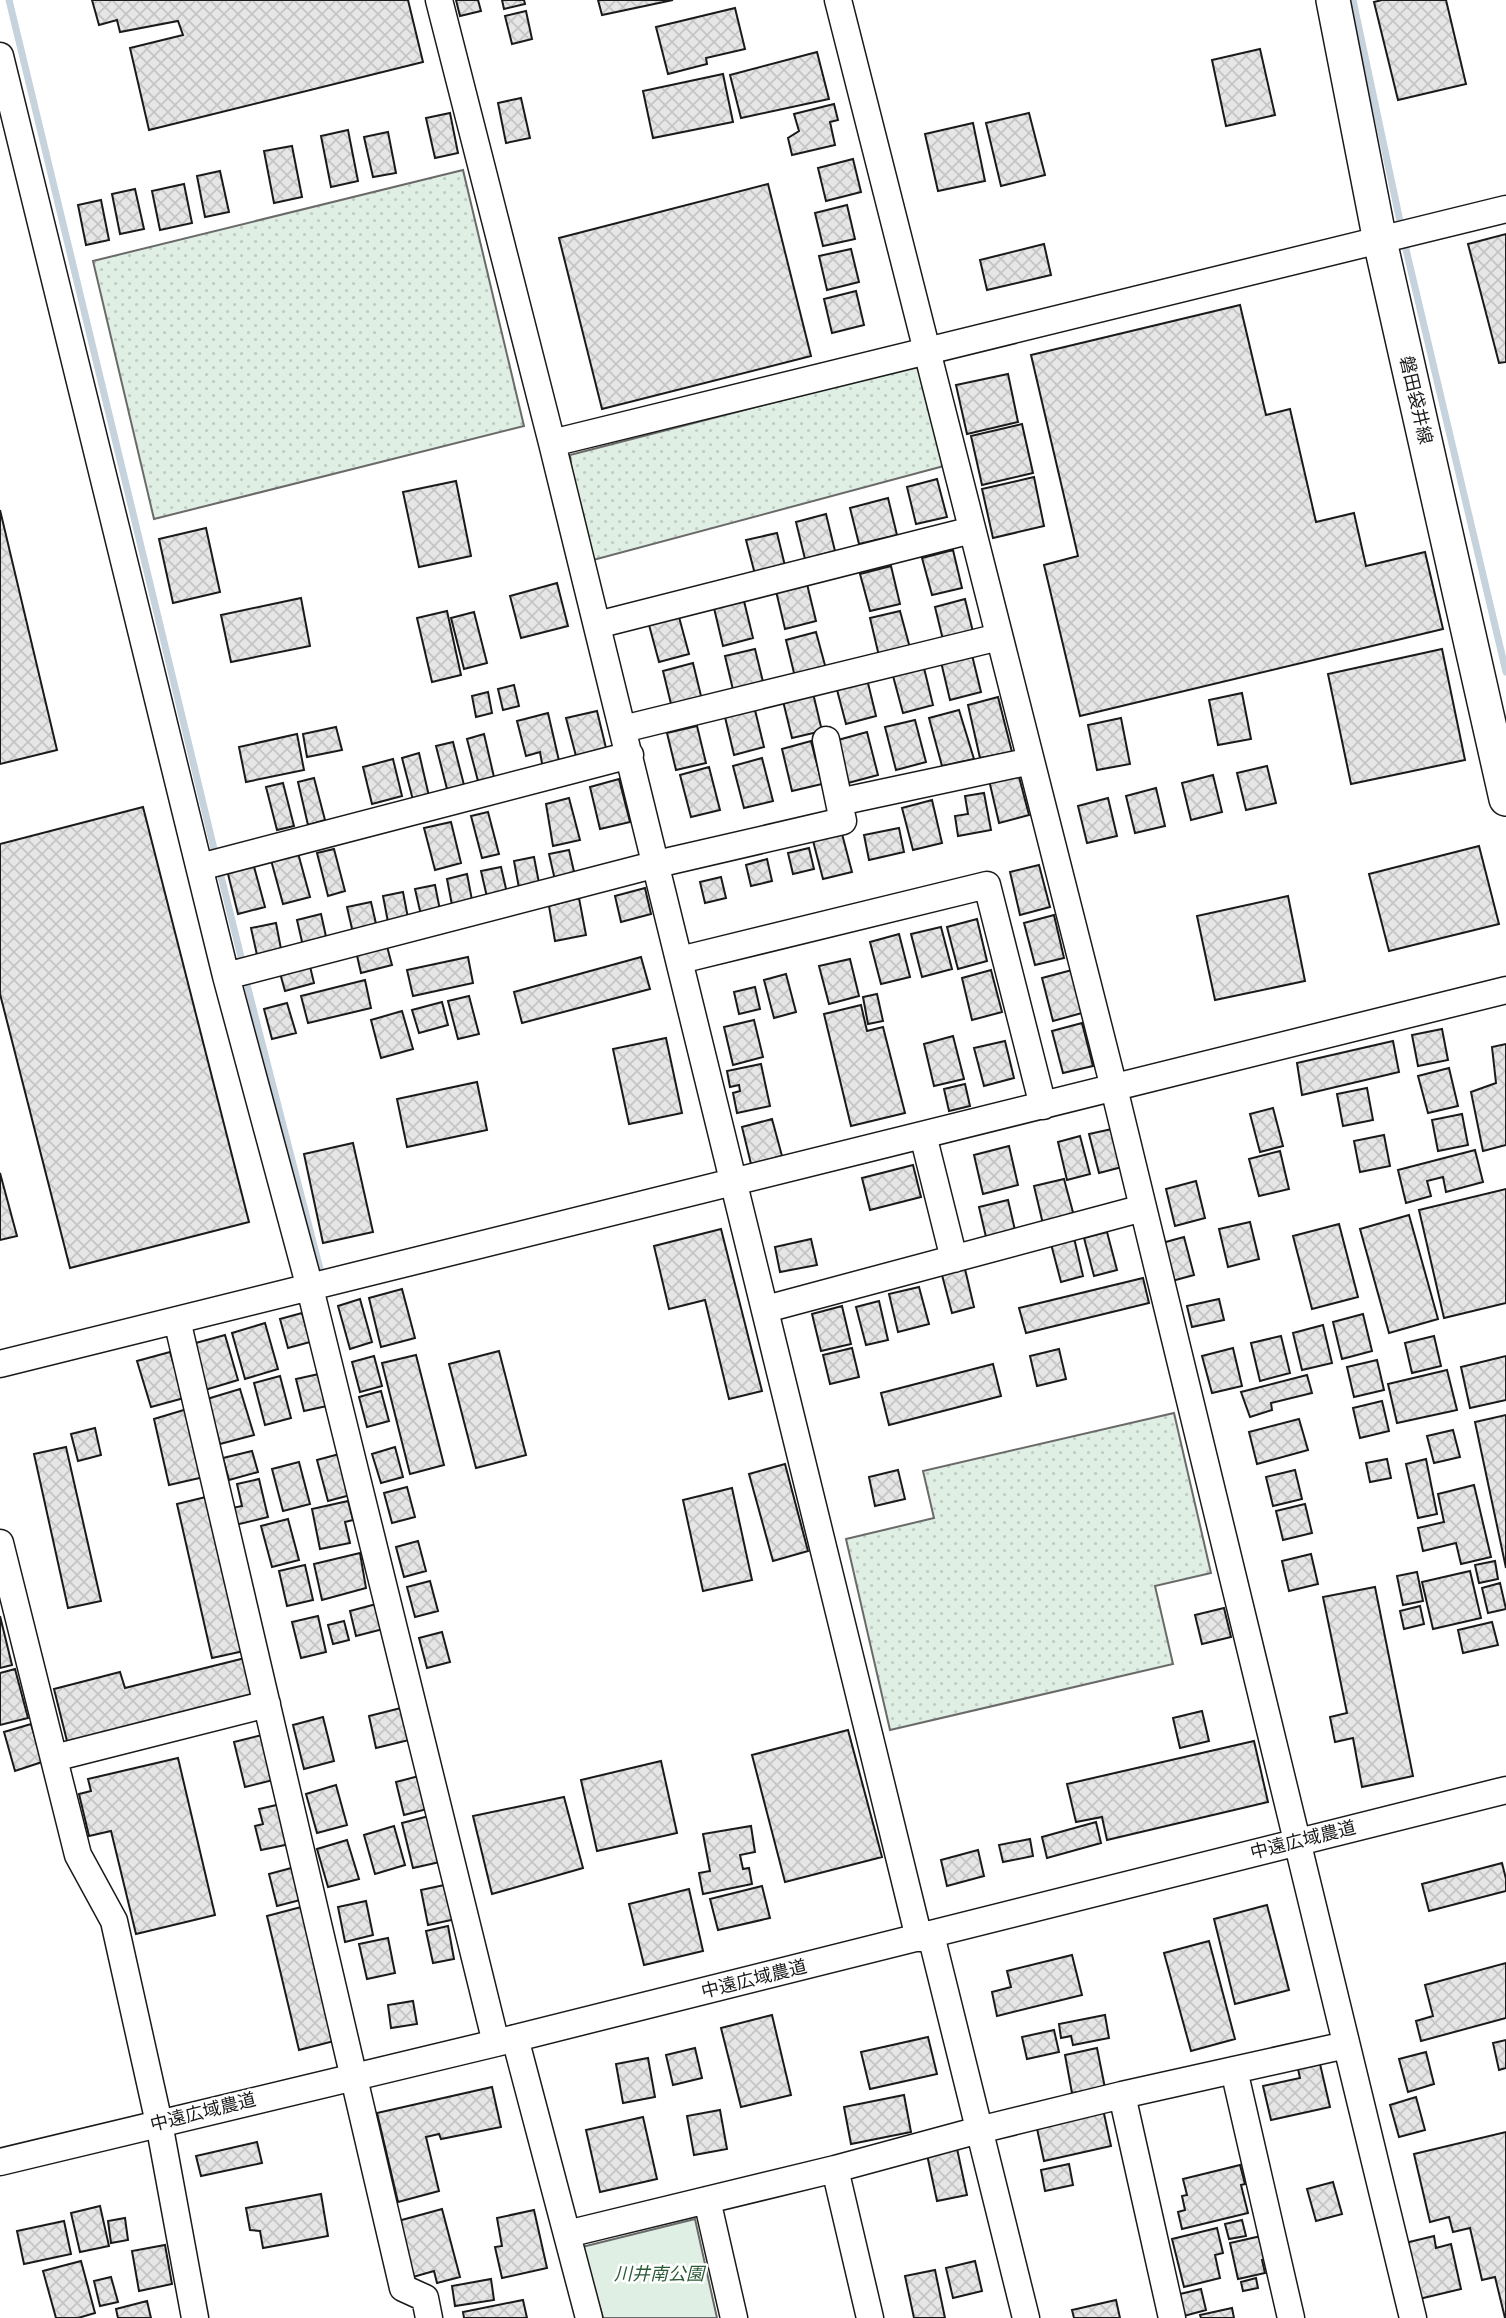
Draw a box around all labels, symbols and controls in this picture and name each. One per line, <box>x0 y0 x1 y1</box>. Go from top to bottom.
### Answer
street label: 磐田袋井線 <box>1396 354 1437 446</box>
street label: 中遠広域農道 <box>1248 1816 1358 1863</box>
street label: 中遠広域農道 <box>699 1955 809 2002</box>
street label: 中遠広域農道 <box>148 2088 258 2135</box>
park label: 川井南公園 <box>614 2263 707 2284</box>

